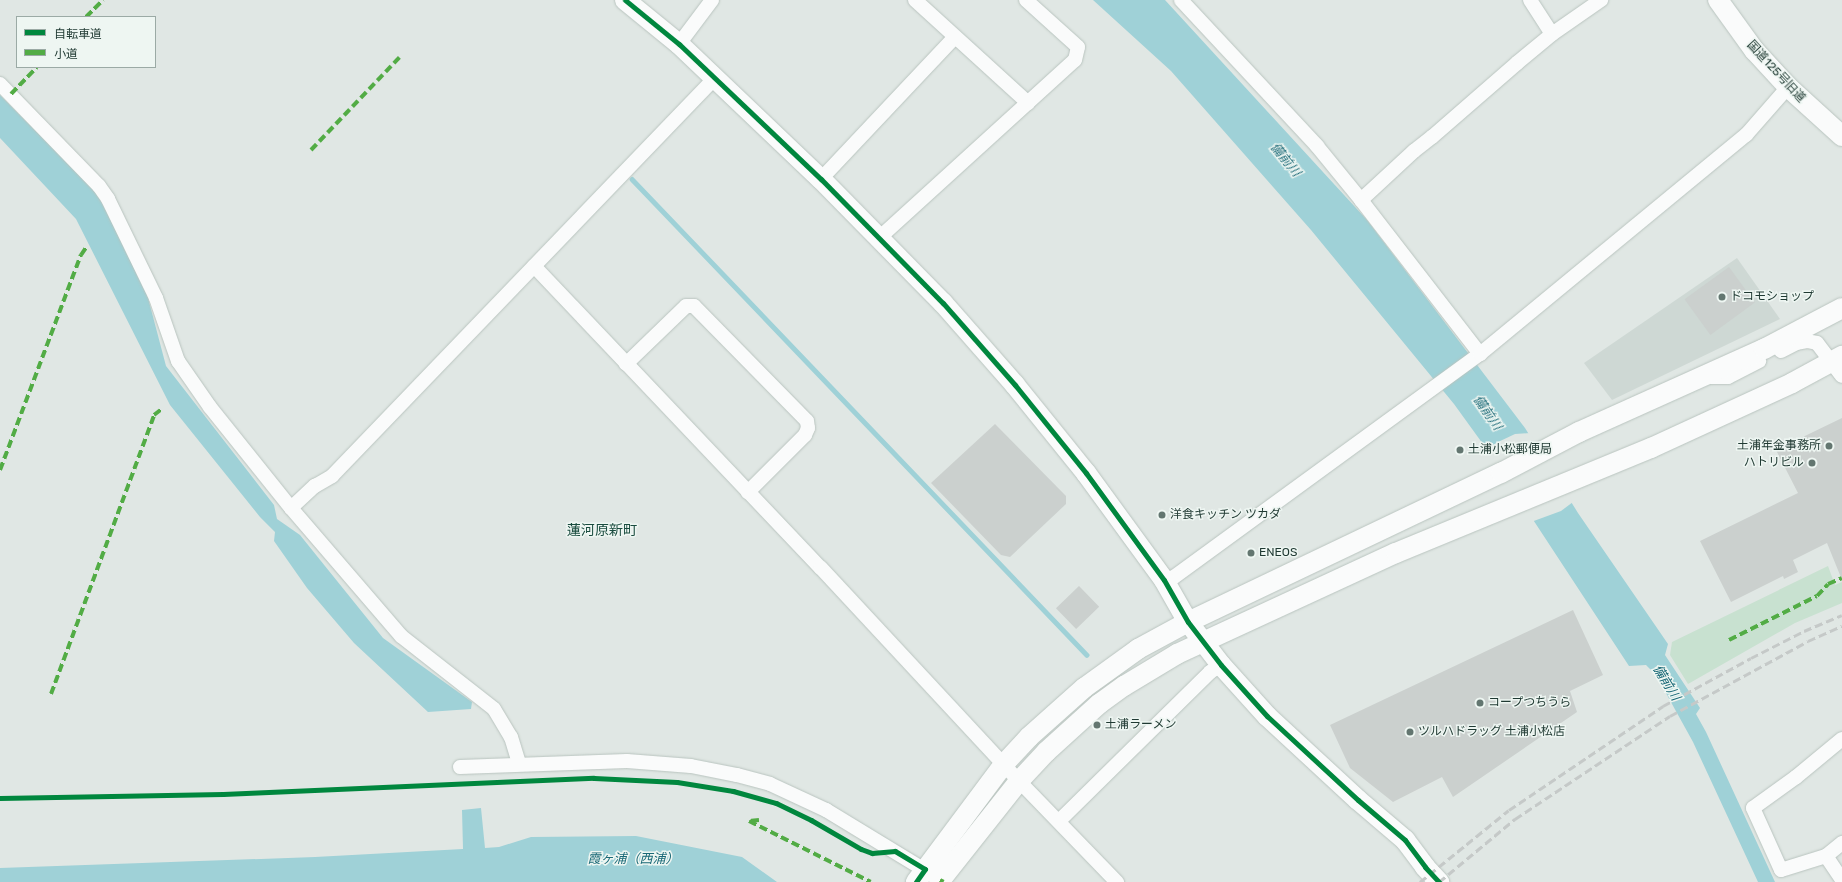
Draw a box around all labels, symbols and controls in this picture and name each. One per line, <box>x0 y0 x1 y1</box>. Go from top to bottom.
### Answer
legend <box>16 16 156 68</box>
text: 自転車道 <box>54 27 102 41</box>
street label: 国道125号旧道 <box>1744 38 1808 106</box>
text: 小道 <box>54 47 78 61</box>
water label: 備前川 <box>1267 140 1303 180</box>
place label: ドコモショップ <box>1730 290 1814 304</box>
marker: ドコモショップ <box>1717 292 1727 302</box>
water label: 備前川 <box>1469 393 1505 433</box>
place label: 土浦年金事務所 <box>1737 439 1821 453</box>
marker: 土浦年金事務所 <box>1824 441 1834 451</box>
place label: 土浦小松郵便局 <box>1468 443 1552 457</box>
marker: 土浦小松郵便局 <box>1455 445 1465 455</box>
place label: ハトリビル <box>1744 456 1804 470</box>
marker: ハトリビル <box>1807 458 1817 468</box>
place label: 洋食キッチン ツカダ <box>1170 508 1281 522</box>
marker: 洋食キッチン ツカダ <box>1157 510 1167 520</box>
district label: 蓮河原新町 <box>567 523 637 539</box>
place label: ENEOS <box>1259 546 1297 560</box>
marker: ENEOS <box>1246 548 1256 558</box>
water label: 備前川 <box>1649 662 1683 704</box>
place label: コープつちうら <box>1488 696 1572 710</box>
marker: コープつちうら <box>1475 698 1485 708</box>
place label: 土浦ラーメン <box>1105 718 1177 732</box>
marker: 土浦ラーメン <box>1092 720 1102 730</box>
place label: ツルハドラッグ 土浦小松店 <box>1418 725 1565 739</box>
marker: ツルハドラッグ 土浦小松店 <box>1405 727 1415 737</box>
water label: 霞ヶ浦（西浦） <box>588 851 678 867</box>

